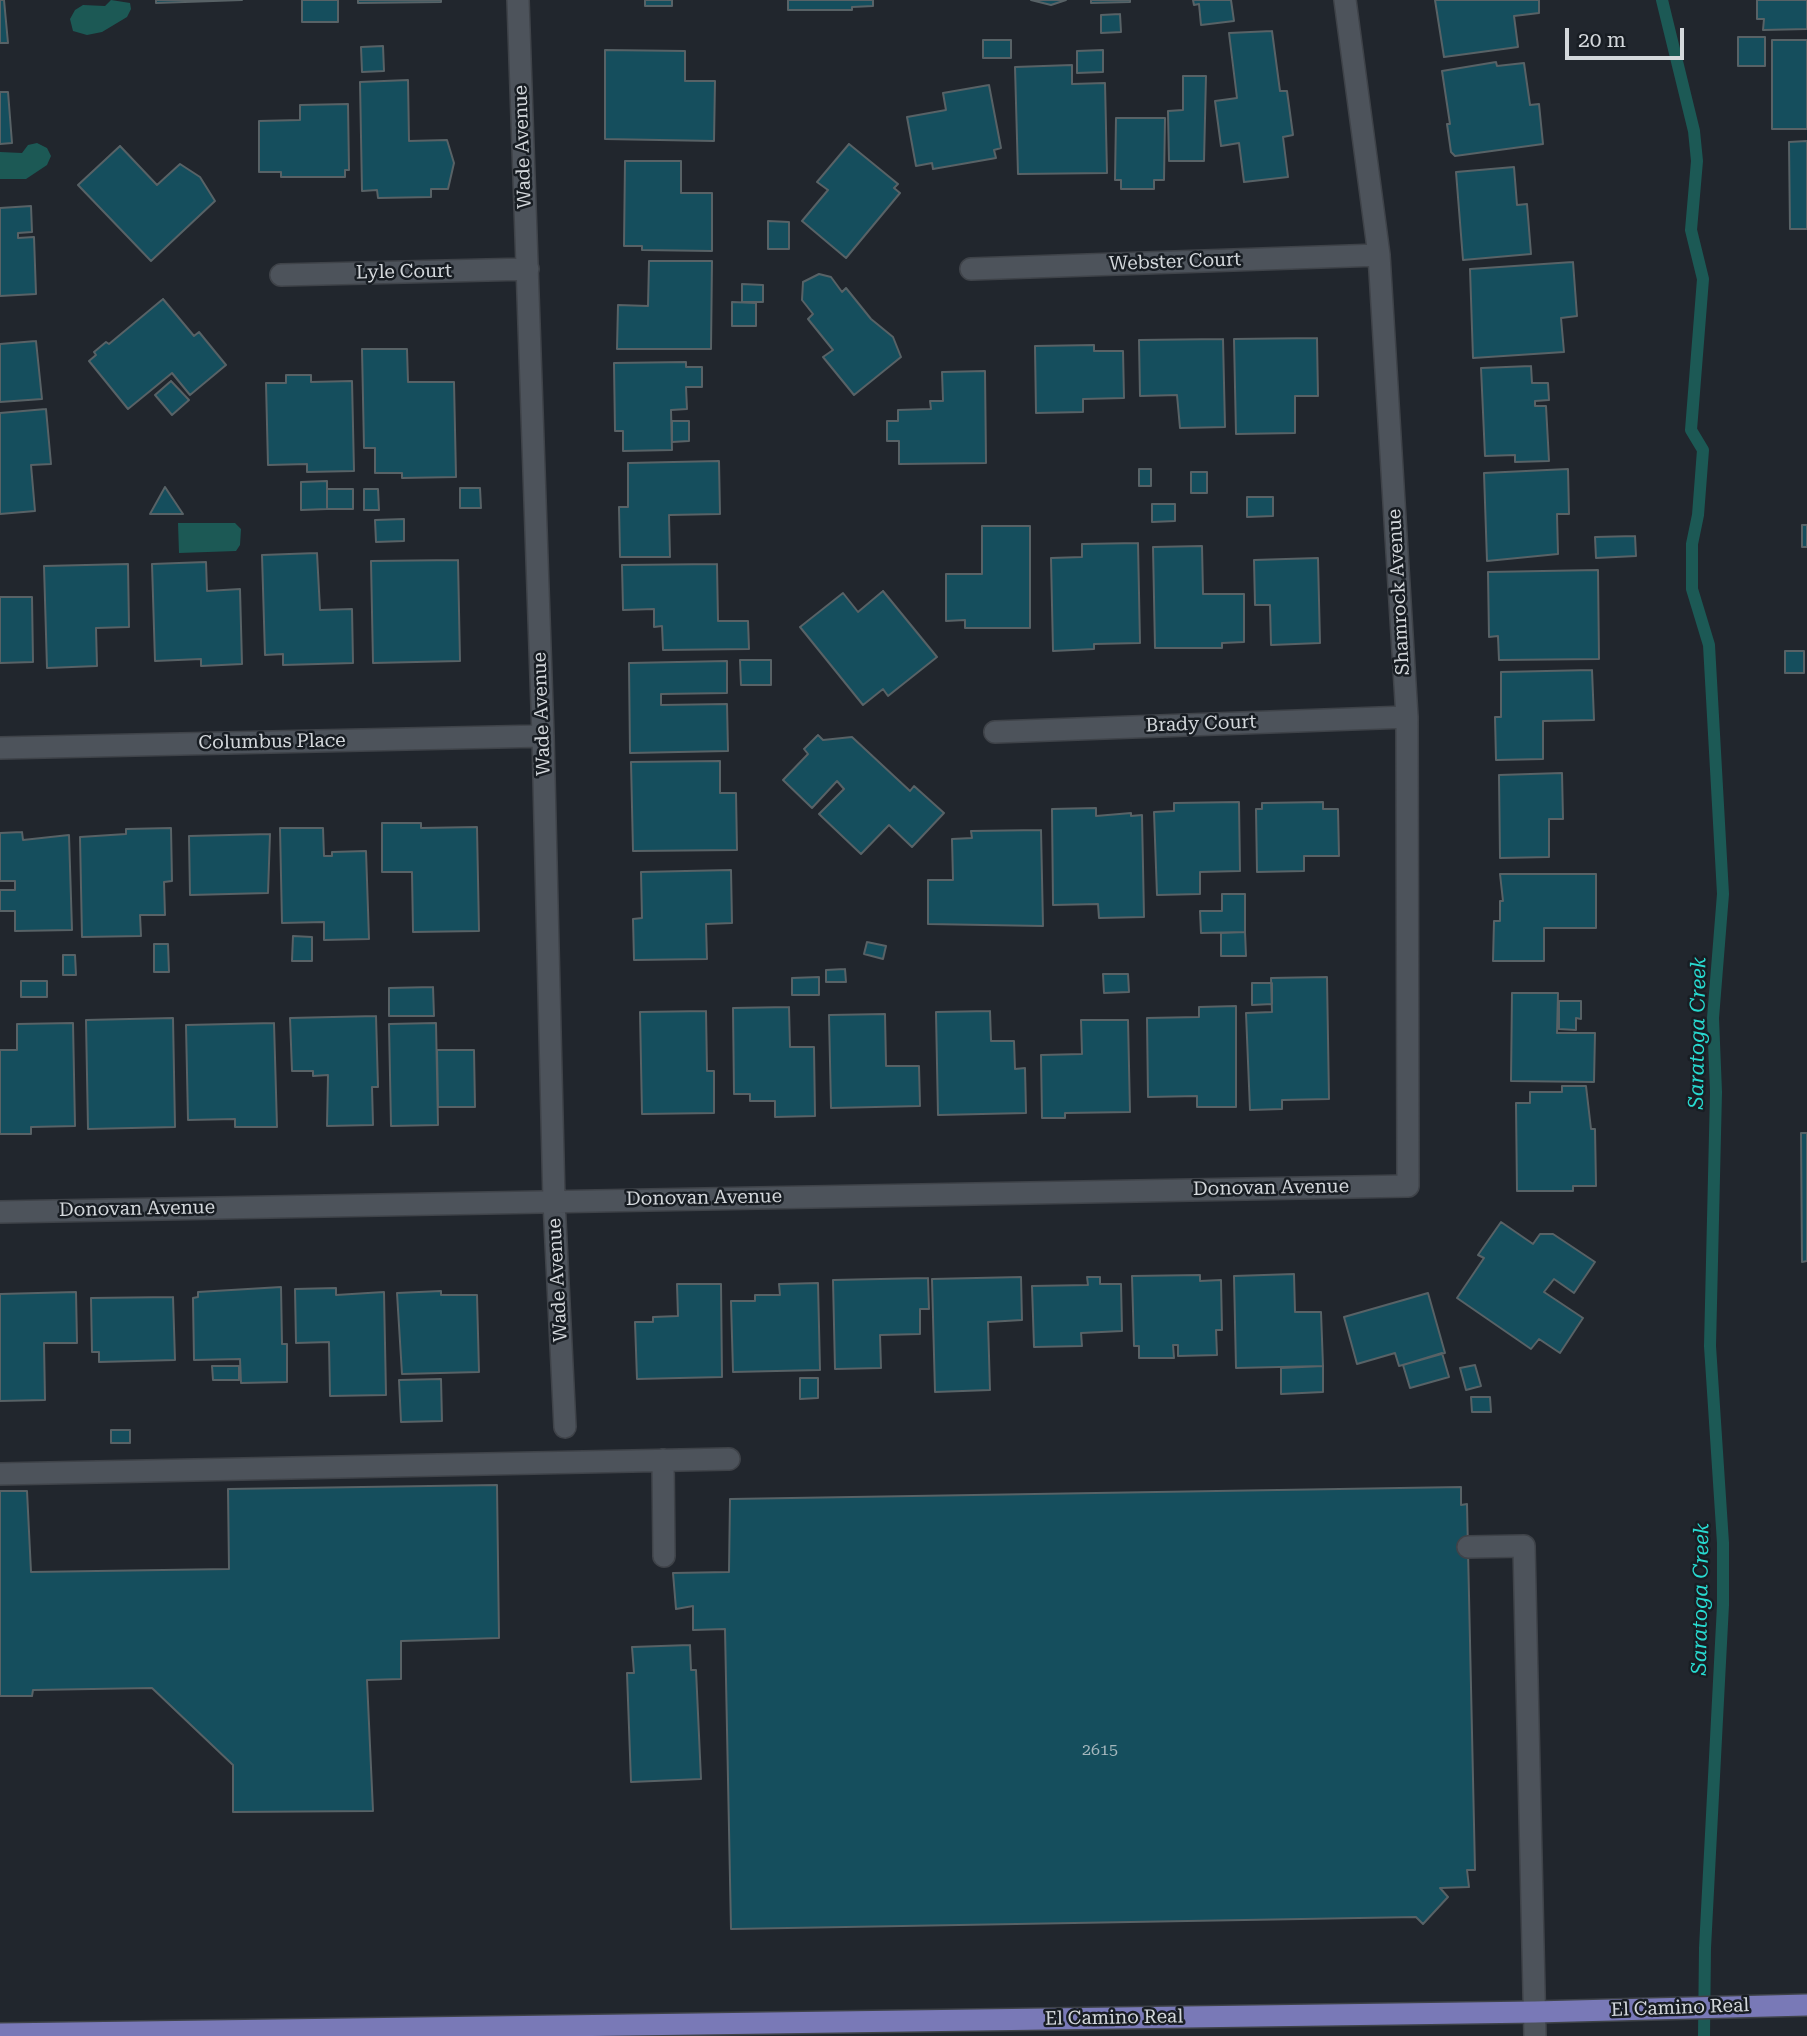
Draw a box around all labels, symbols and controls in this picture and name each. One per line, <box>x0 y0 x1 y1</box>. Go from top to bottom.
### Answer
scale bar <box>1569 14 1688 58</box>
text: 20 m <box>1578 28 1626 52</box>
street label: Wade Avenue <box>509 85 537 209</box>
street label: Webster Court <box>1108 248 1242 276</box>
street label: Lyle Court <box>356 260 452 284</box>
street label: Shamrock Avenue <box>1383 508 1415 676</box>
street label: Wade Avenue <box>528 652 556 776</box>
street label: Brady Court <box>1145 711 1257 737</box>
street label: Columbus Place <box>198 729 346 755</box>
water label: Saratoga Creek <box>1684 957 1712 1109</box>
street label: Donovan Avenue <box>1193 1175 1349 1201</box>
street label: Donovan Avenue <box>626 1185 782 1211</box>
street label: Donovan Avenue <box>59 1196 215 1222</box>
street label: Wade Avenue <box>543 1217 573 1343</box>
water label: Saratoga Creek <box>1687 1523 1715 1675</box>
house number: 2615 <box>1082 1740 1118 1760</box>
street label: El Camino Real <box>1610 1994 1750 2022</box>
street label: El Camino Real <box>1045 2005 1183 2031</box>

